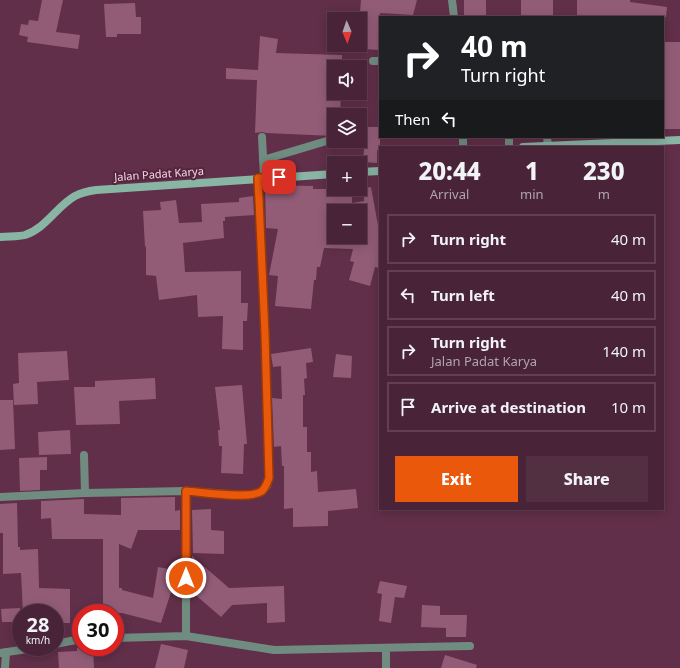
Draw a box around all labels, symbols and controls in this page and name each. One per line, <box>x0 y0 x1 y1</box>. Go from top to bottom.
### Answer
north arrow <box>327 12 367 52</box>
map controls <box>327 12 367 244</box>
text: 40 m <box>461 27 528 65</box>
icon: right <box>395 32 447 84</box>
button: sound <box>327 60 367 100</box>
text: Turn right <box>461 63 545 87</box>
button: layers <box>327 108 367 148</box>
icon: left <box>438 108 460 130</box>
text: Then <box>395 109 430 129</box>
text: 20:44 <box>418 154 481 187</box>
text: 1 <box>525 154 539 187</box>
text: 230 <box>583 154 625 187</box>
button: + <box>327 156 367 196</box>
pin <box>262 160 296 194</box>
street label: Jalan Padat Karya <box>113 163 204 184</box>
icon: arrive <box>268 166 290 188</box>
text: Arrival <box>430 185 469 203</box>
text: min <box>520 185 544 203</box>
text: m <box>598 185 610 203</box>
button: − <box>327 204 367 244</box>
icon: right <box>397 228 419 250</box>
text: Turn right <box>431 229 506 249</box>
text: 40 m <box>611 229 646 249</box>
icon: left <box>397 284 419 306</box>
text: Turn left <box>431 285 495 305</box>
text: 40 m <box>611 285 646 305</box>
text: Turn right <box>431 332 506 352</box>
icon: right <box>397 340 419 362</box>
text: 140 m <box>602 341 646 361</box>
text: Jalan Padat Karya <box>431 352 537 370</box>
icon: arrive <box>397 396 419 418</box>
text: Arrive at destination <box>431 397 586 417</box>
text: 10 m <box>611 397 646 417</box>
button: Exit <box>395 456 518 502</box>
button: Share <box>526 456 648 502</box>
position arrow <box>165 557 207 599</box>
speed limit sign: 30 <box>72 604 124 656</box>
text: 28 <box>27 611 49 638</box>
text: km/h <box>26 633 50 647</box>

